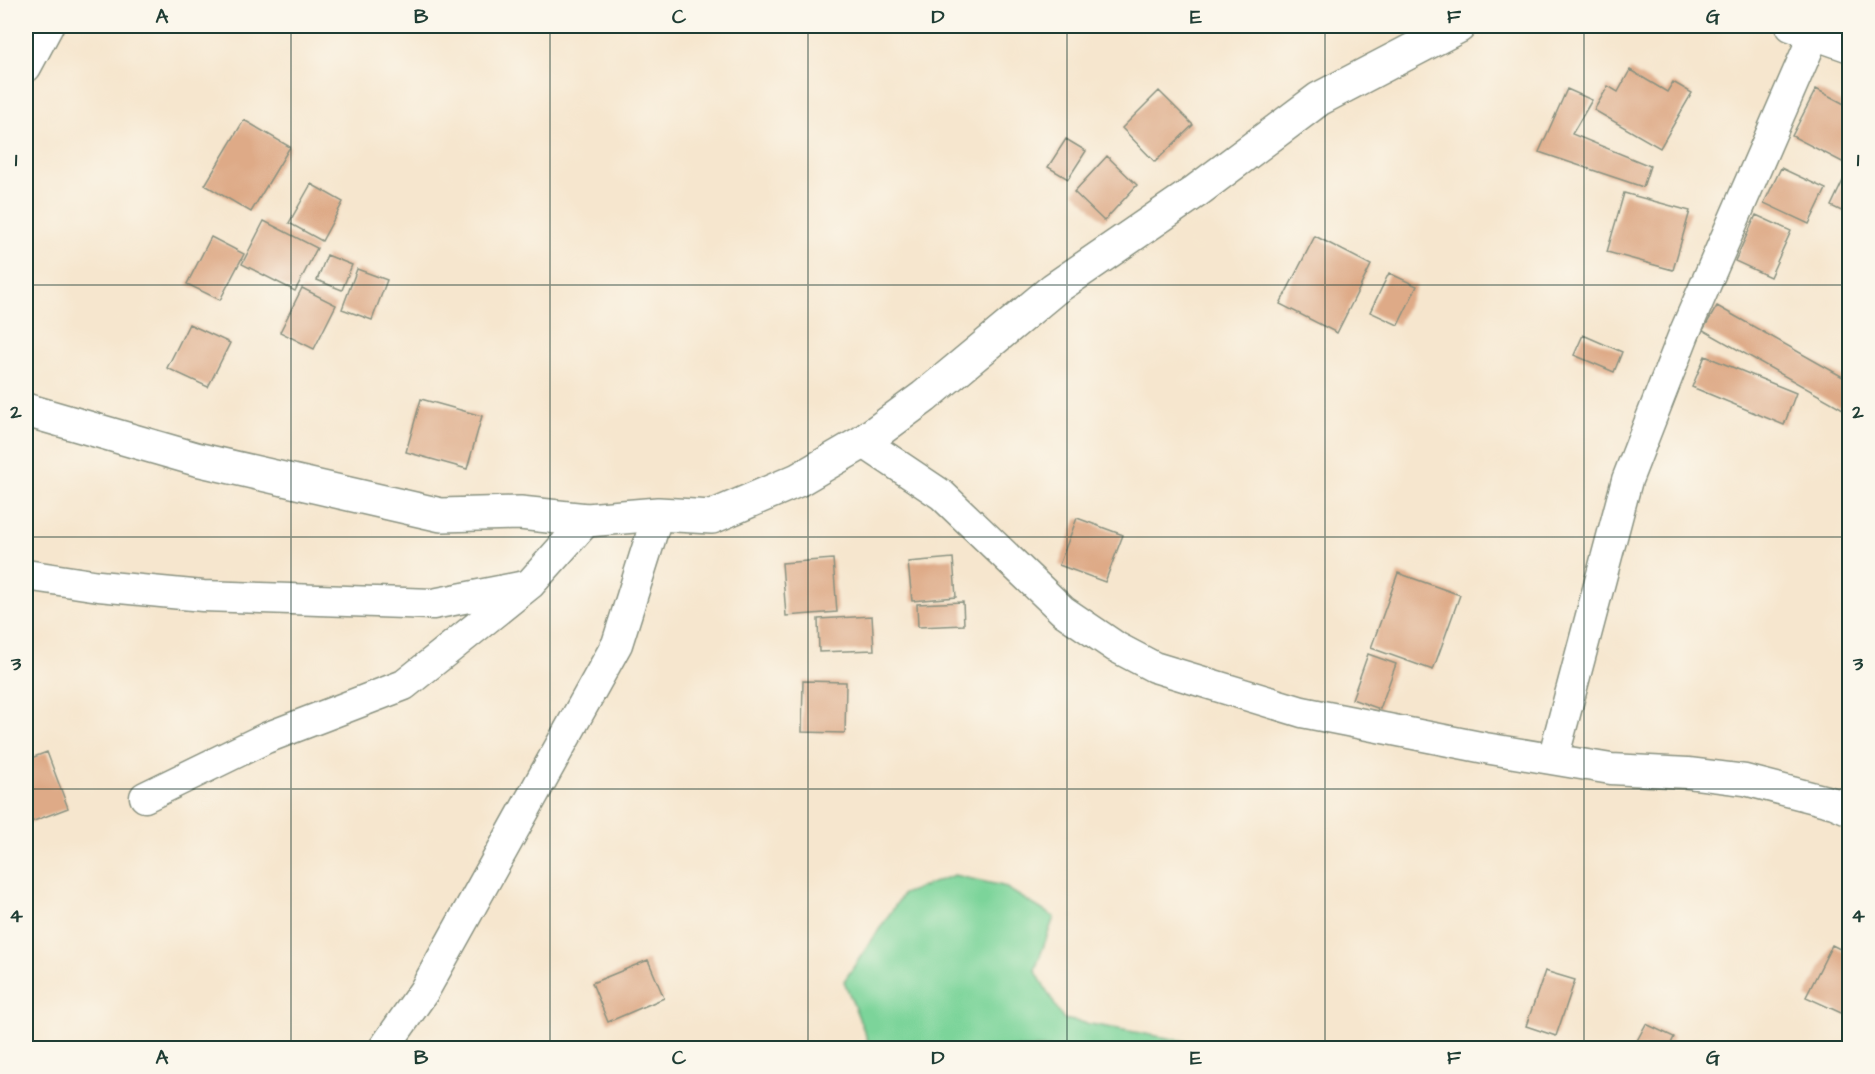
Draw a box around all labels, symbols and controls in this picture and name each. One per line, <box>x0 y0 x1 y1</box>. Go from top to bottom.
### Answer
text: A <box>156 3 169 31</box>
text: B <box>414 3 429 31</box>
text: C <box>672 3 687 31</box>
text: D <box>932 3 945 31</box>
text: E <box>1190 3 1202 31</box>
text: F <box>1447 3 1462 31</box>
text: G <box>1706 3 1720 31</box>
text: 1 <box>15 146 18 174</box>
text: 1 <box>1857 146 1860 174</box>
text: 2 <box>9 398 22 426</box>
text: 2 <box>1851 398 1864 426</box>
text: 3 <box>10 650 22 678</box>
text: 3 <box>1852 650 1864 678</box>
text: 4 <box>9 902 23 930</box>
text: 4 <box>1851 902 1865 930</box>
text: A <box>156 1044 169 1072</box>
text: B <box>414 1044 429 1072</box>
text: C <box>672 1044 687 1072</box>
text: D <box>932 1044 945 1072</box>
text: E <box>1190 1044 1202 1072</box>
text: F <box>1447 1044 1462 1072</box>
text: G <box>1706 1044 1720 1072</box>

